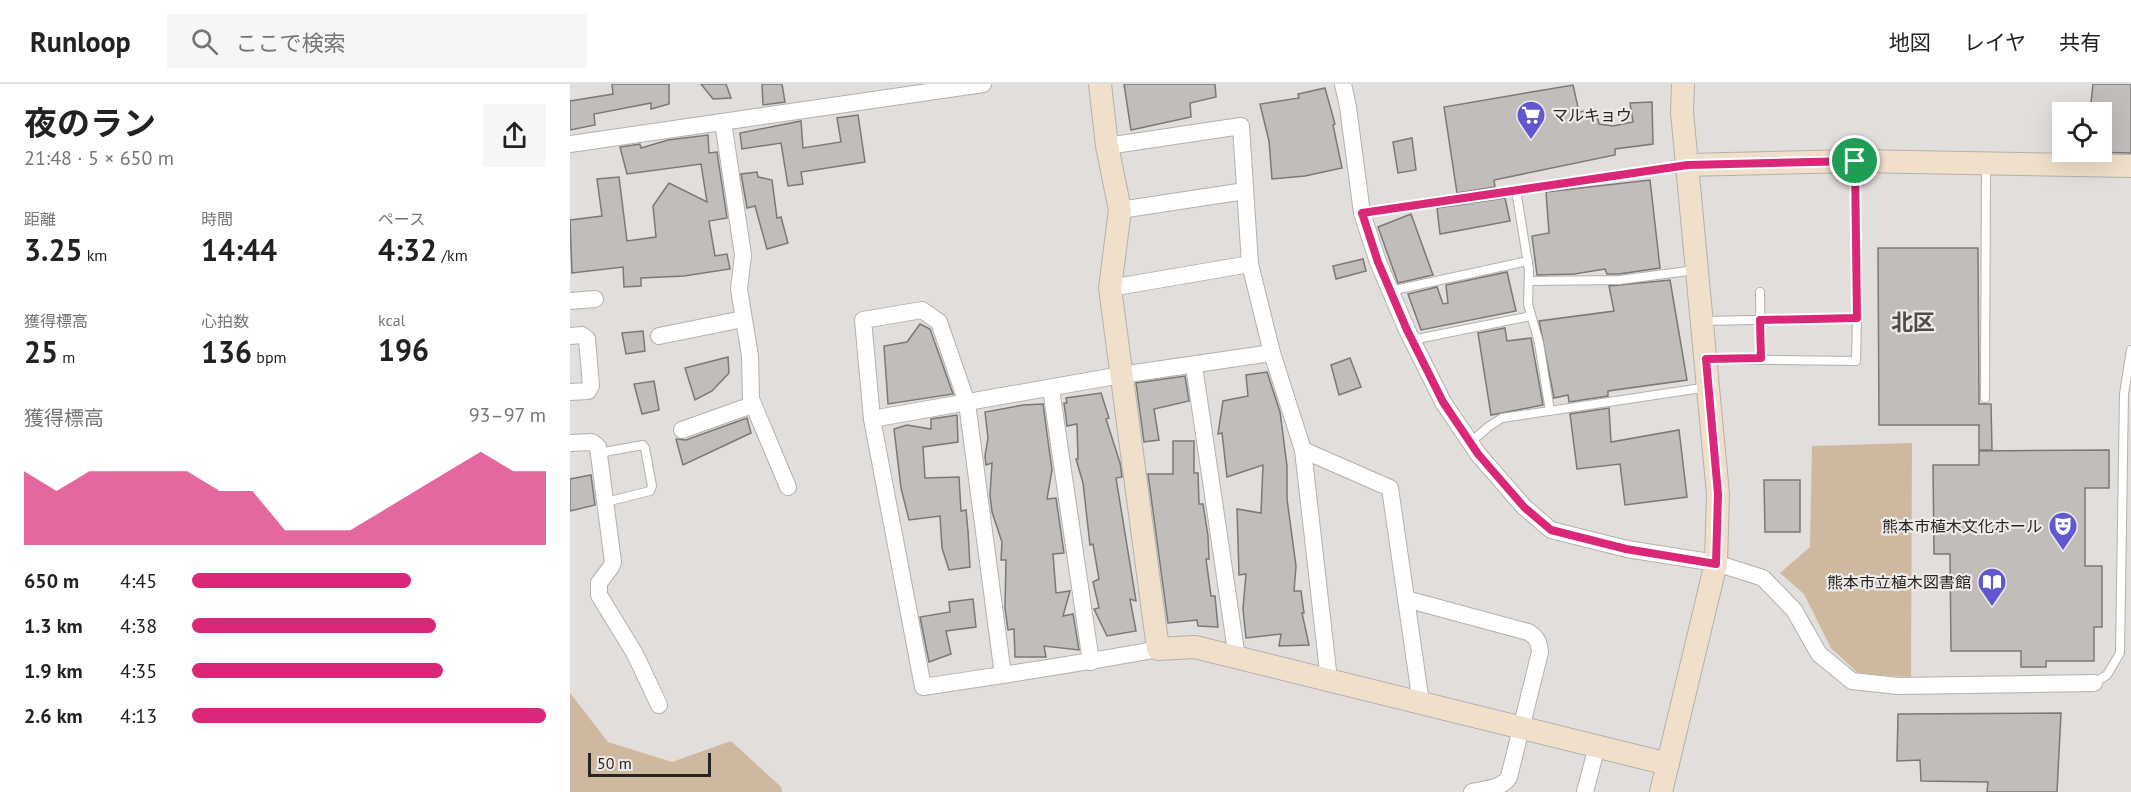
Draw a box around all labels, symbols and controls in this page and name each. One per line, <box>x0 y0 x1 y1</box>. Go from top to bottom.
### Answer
search box <box>167 14 587 68</box>
text: Runloop <box>30 23 131 60</box>
icon: search <box>188 25 221 58</box>
text: ここで検索 <box>236 29 346 57</box>
text: 地図 <box>1889 29 1931 56</box>
text: レイヤ <box>1964 29 2026 56</box>
text: 共有 <box>2059 29 2101 56</box>
supermarket icon: マルキョウ <box>1515 99 1547 141</box>
text: 夜のラン <box>24 101 156 144</box>
map controls <box>2052 102 2112 162</box>
button: locate <box>2052 102 2112 162</box>
button: share <box>483 104 546 167</box>
place label: マルキョウ <box>1552 105 1632 125</box>
pin <box>1829 135 1880 186</box>
icon: arrive <box>1838 144 1871 177</box>
text: 21:48 · 5 × 650 m <box>24 145 174 171</box>
text: 距離 <box>24 209 56 229</box>
text: 時間 <box>201 209 233 229</box>
text: ペース <box>378 209 425 229</box>
text: 3.25 <box>24 230 82 269</box>
text: 14:44 <box>201 230 277 269</box>
text: 4:32 <box>378 230 437 269</box>
text: km <box>82 245 107 265</box>
text: /km <box>437 245 468 265</box>
district label: 北区 <box>1891 308 1935 336</box>
text: kcal <box>378 310 405 330</box>
text: 獲得標高 <box>24 311 88 331</box>
text: 心拍数 <box>201 311 249 331</box>
text: 196 <box>378 330 429 369</box>
text: 25 <box>24 332 58 371</box>
text: 136 <box>201 332 252 371</box>
text: m <box>58 347 75 367</box>
text: bpm <box>252 347 287 367</box>
text: 93–97 m <box>469 402 546 428</box>
text: 獲得標高 <box>24 405 104 431</box>
theatre icon: 熊本市植木文化ホール <box>2047 510 2079 552</box>
place label: 熊本市植木文化ホール <box>1882 516 2042 536</box>
library icon: 熊本市立植木図書館 <box>1976 566 2008 608</box>
text: 650 m <box>24 568 79 594</box>
text: 4:45 <box>120 568 157 594</box>
place label: 熊本市立植木図書館 <box>1827 572 1971 592</box>
text: 1.3 km <box>24 613 83 639</box>
text: 4:38 <box>120 613 157 639</box>
text: 1.9 km <box>24 658 83 684</box>
text: 4:35 <box>120 658 157 684</box>
text: 2.6 km <box>24 703 83 729</box>
text: 4:13 <box>120 703 157 729</box>
scale bar <box>588 750 711 778</box>
text: 50 m <box>597 753 632 773</box>

